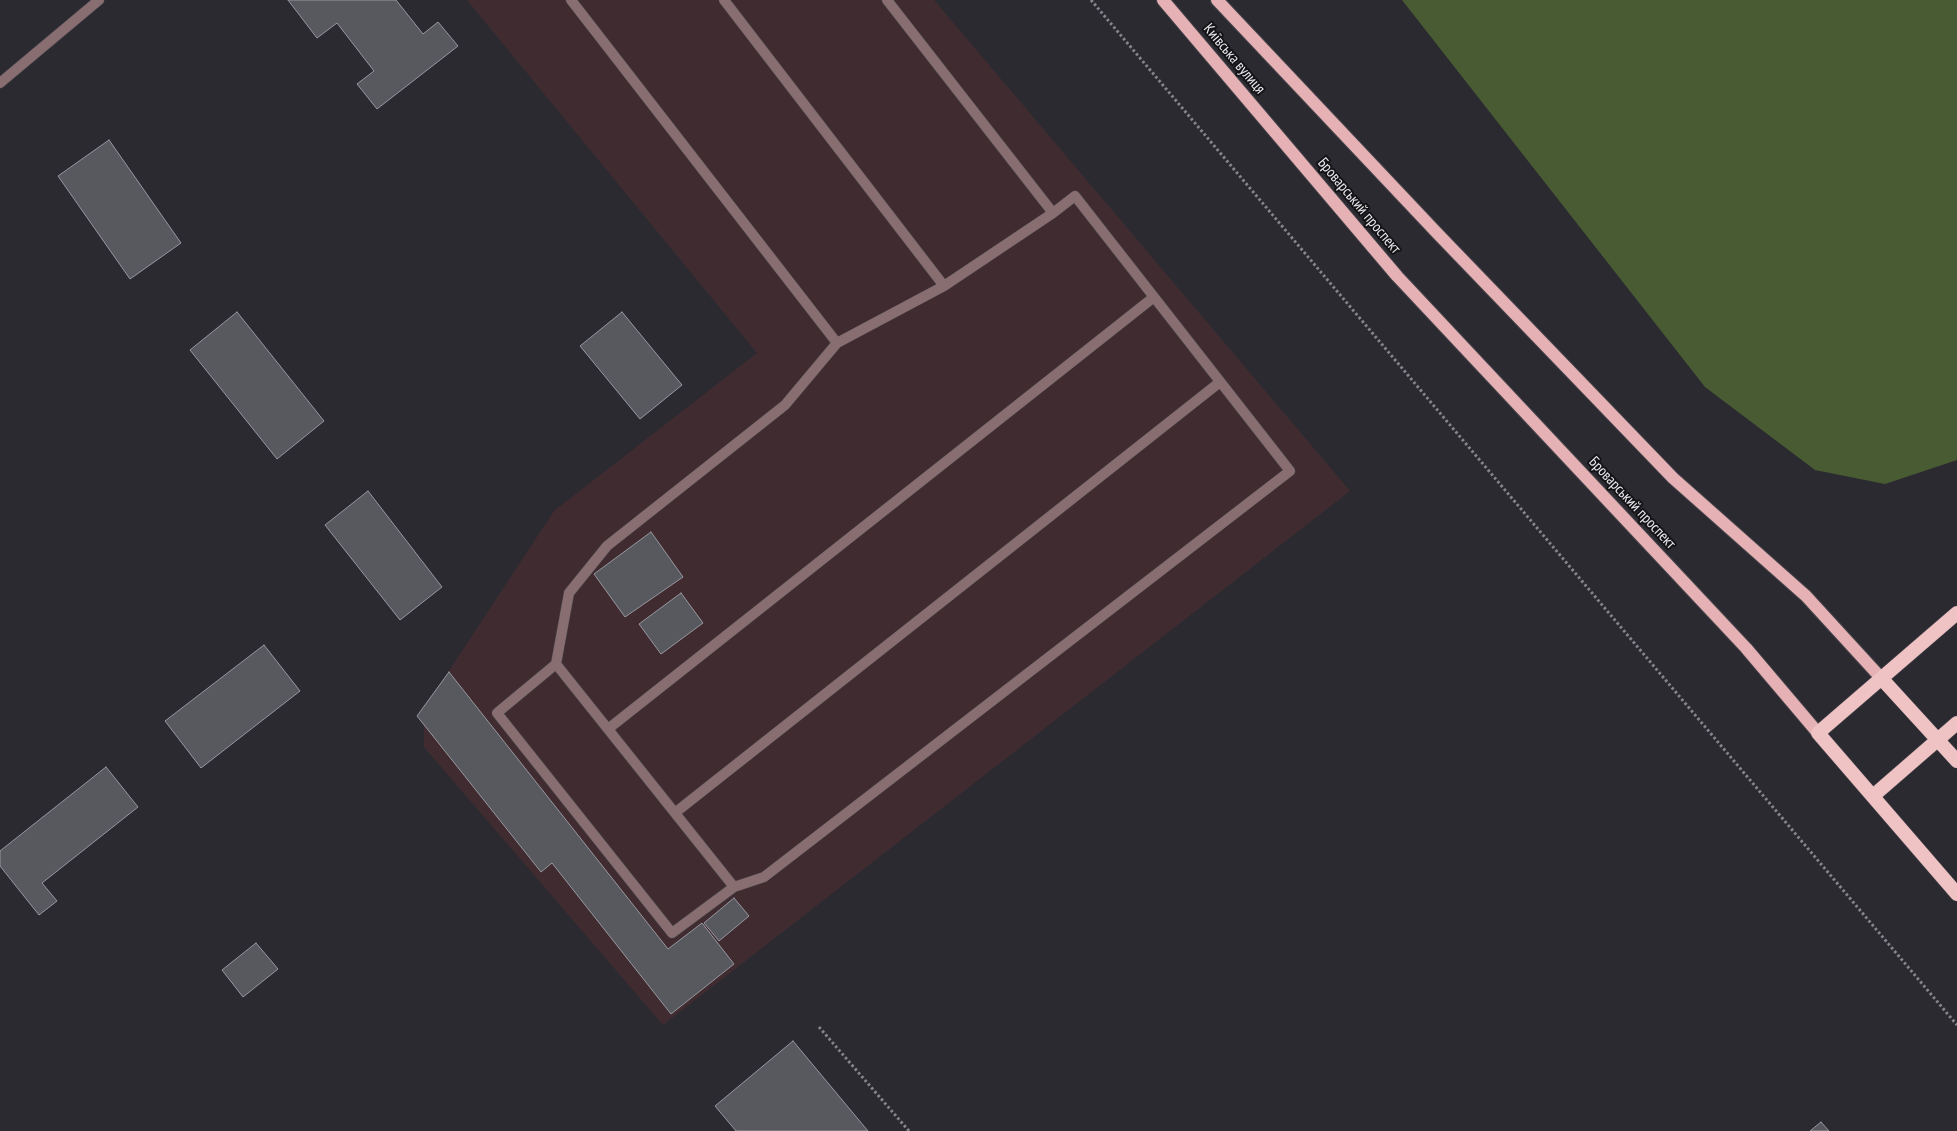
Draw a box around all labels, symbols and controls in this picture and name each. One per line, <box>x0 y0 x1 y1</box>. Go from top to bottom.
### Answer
street label: Київська вулиця <box>1199 20 1269 98</box>
street label: Броварський проспект <box>1314 154 1404 258</box>
street label: Броварський проспект <box>1585 453 1679 553</box>

